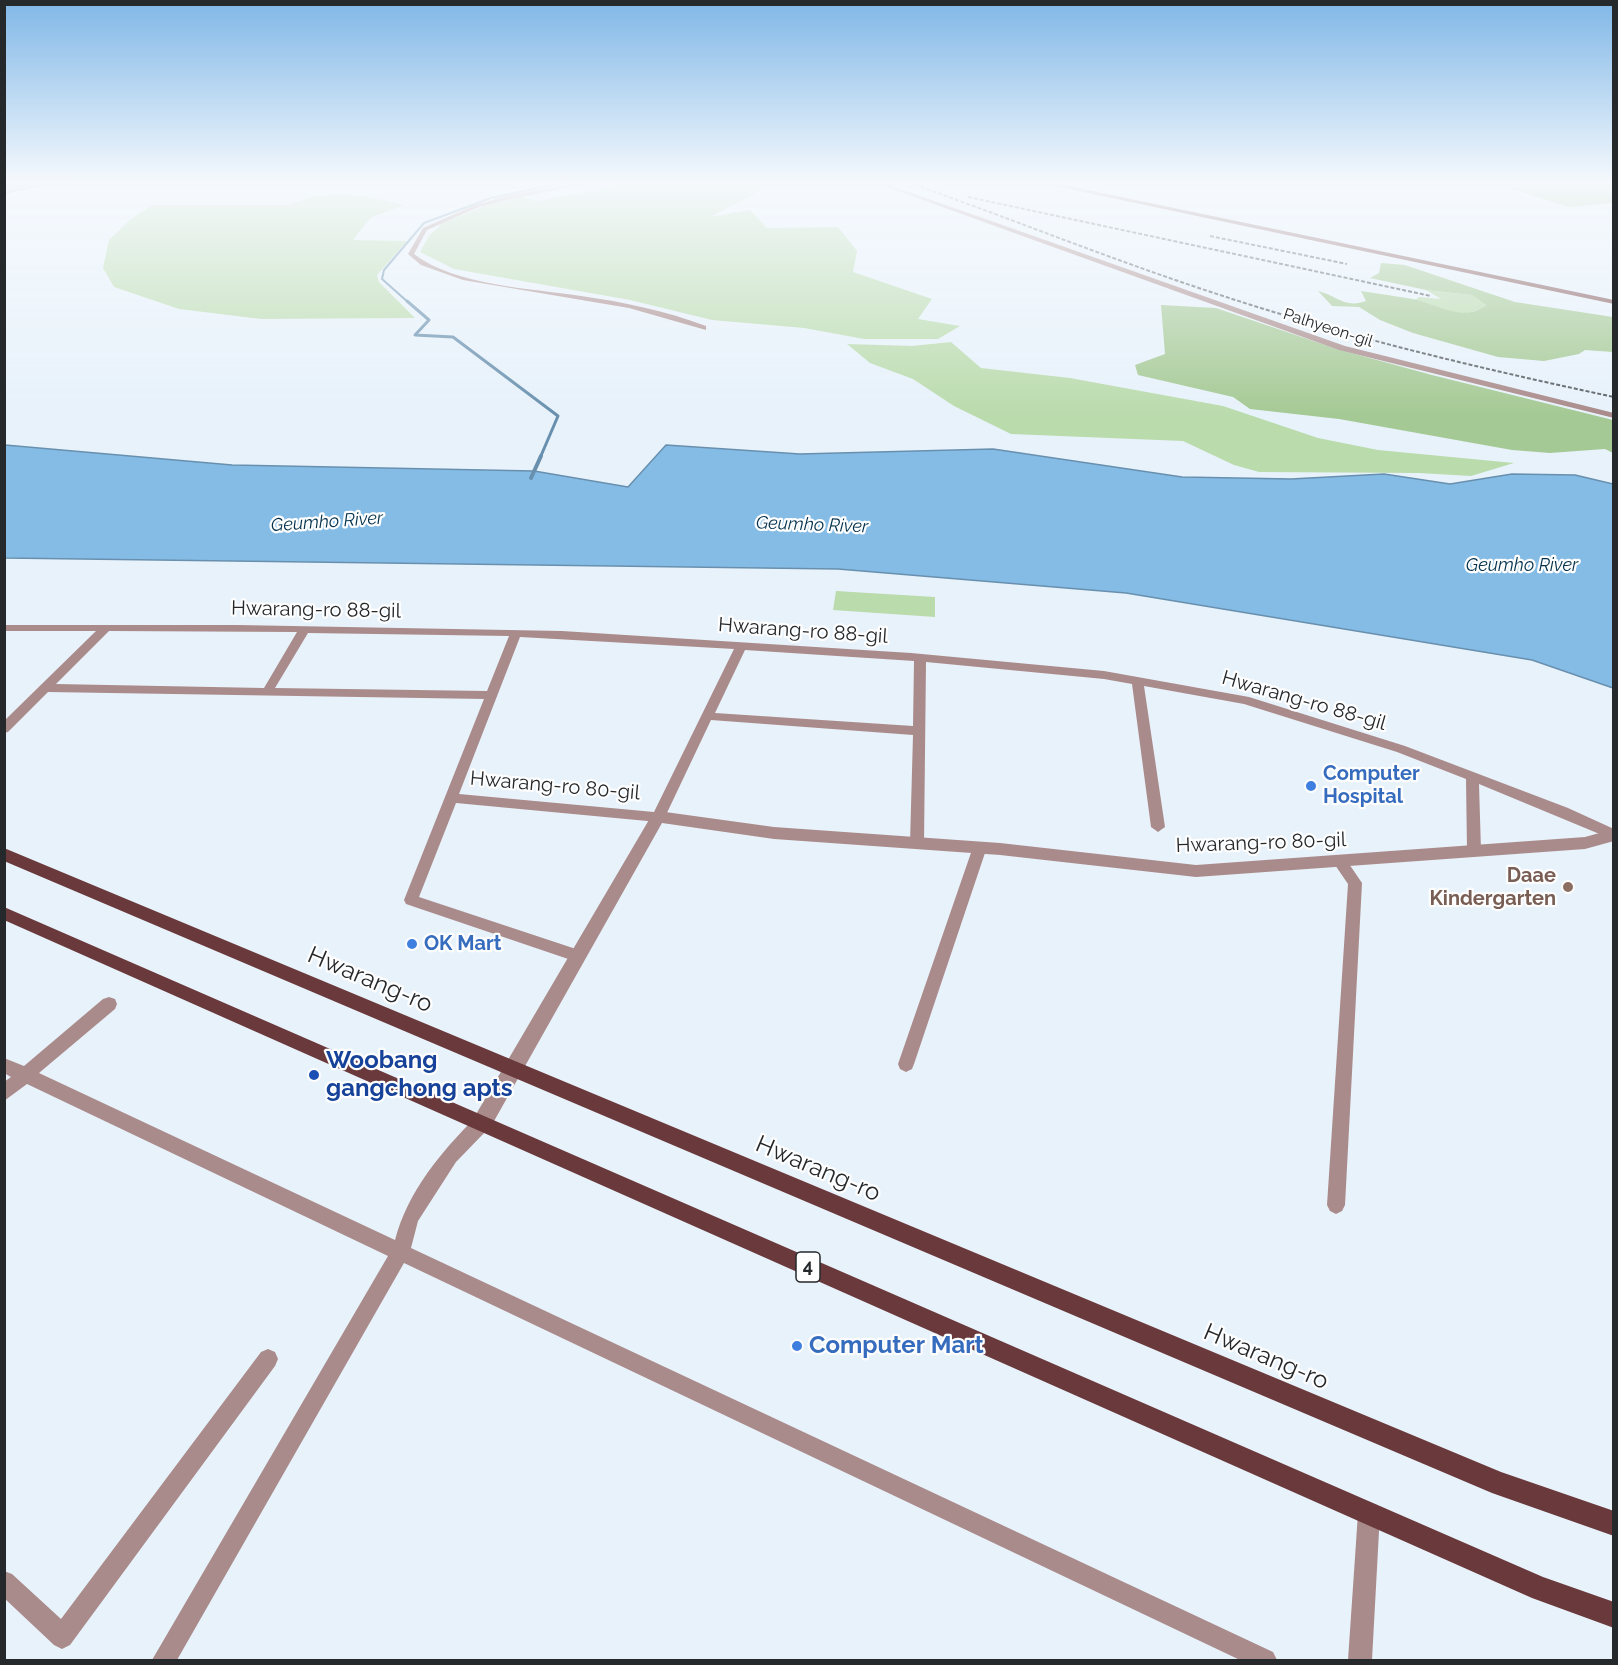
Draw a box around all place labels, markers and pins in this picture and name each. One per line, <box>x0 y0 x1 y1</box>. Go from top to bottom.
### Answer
place label: Computer Hospital <box>1323 762 1420 809</box>
marker: Computer Hospital <box>1304 779 1318 793</box>
place label: Daae Kindergarten <box>1429 864 1556 911</box>
marker: Daae Kindergarten <box>1561 880 1575 894</box>
place label: OK Mart <box>424 932 501 956</box>
marker: OK Mart <box>405 937 419 951</box>
place label: Woobang gangchong apts <box>326 1047 513 1103</box>
marker: Woobang gangchong apts <box>307 1068 321 1082</box>
place label: Computer Mart <box>809 1332 984 1360</box>
marker: Computer Mart <box>790 1339 804 1353</box>

